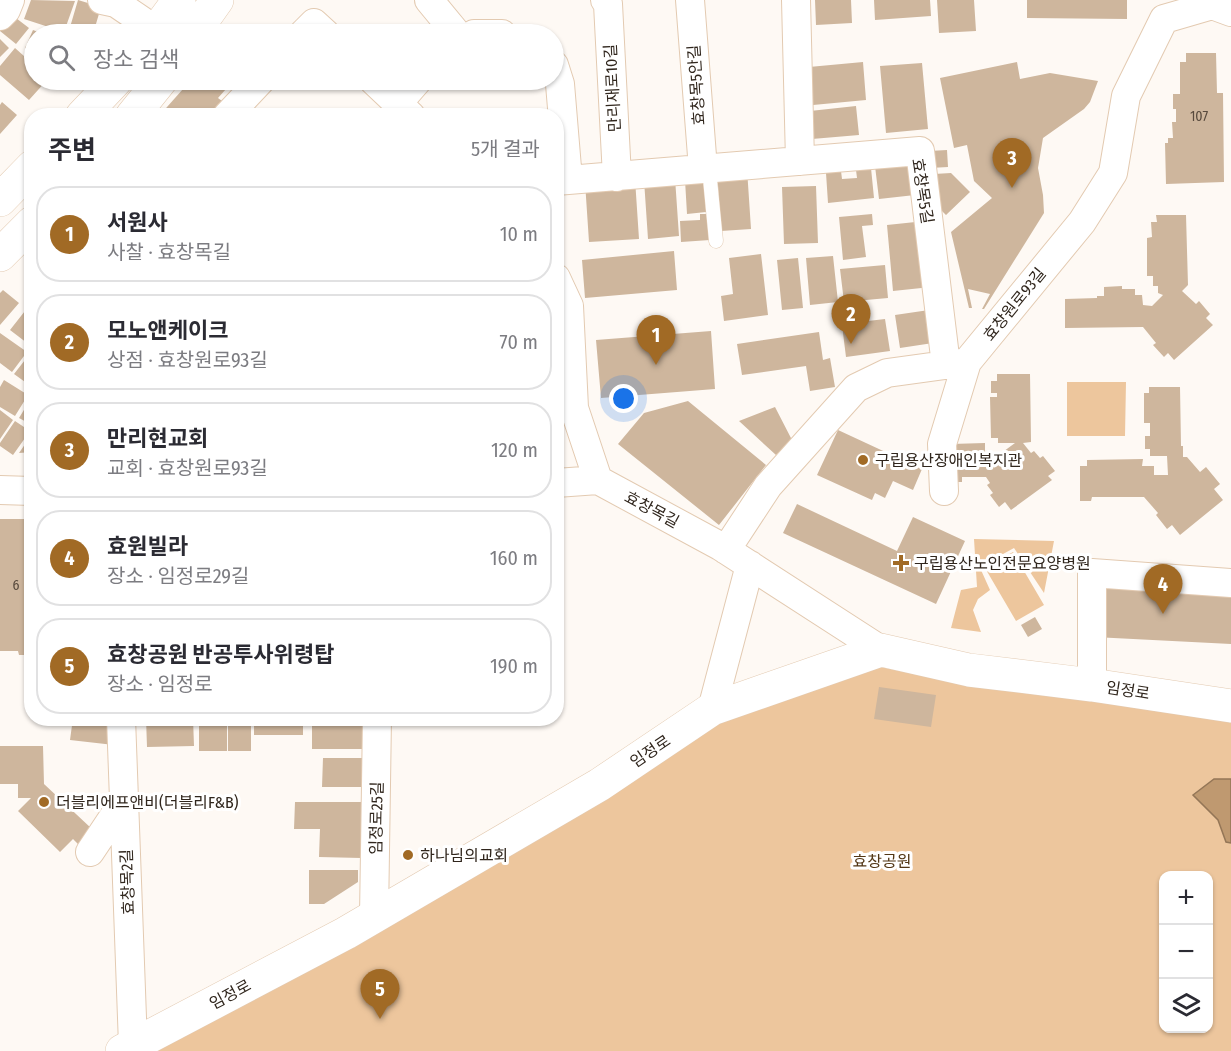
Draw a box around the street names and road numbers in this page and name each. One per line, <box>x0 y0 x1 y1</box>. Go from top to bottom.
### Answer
street label: 만리재로10길 <box>601 43 624 133</box>
street label: 효창목5안길 <box>684 44 709 126</box>
street label: 효창목5길 <box>908 157 937 225</box>
street label: 효창원로93길 <box>979 264 1050 345</box>
street label: 효창목길 <box>621 487 682 532</box>
street label: 임정로 <box>1105 678 1151 703</box>
street label: 임정로 <box>627 731 674 772</box>
street label: 임정로25길 <box>366 781 387 855</box>
street label: 효창목2길 <box>117 849 138 915</box>
street label: 임정로 <box>206 976 254 1013</box>

